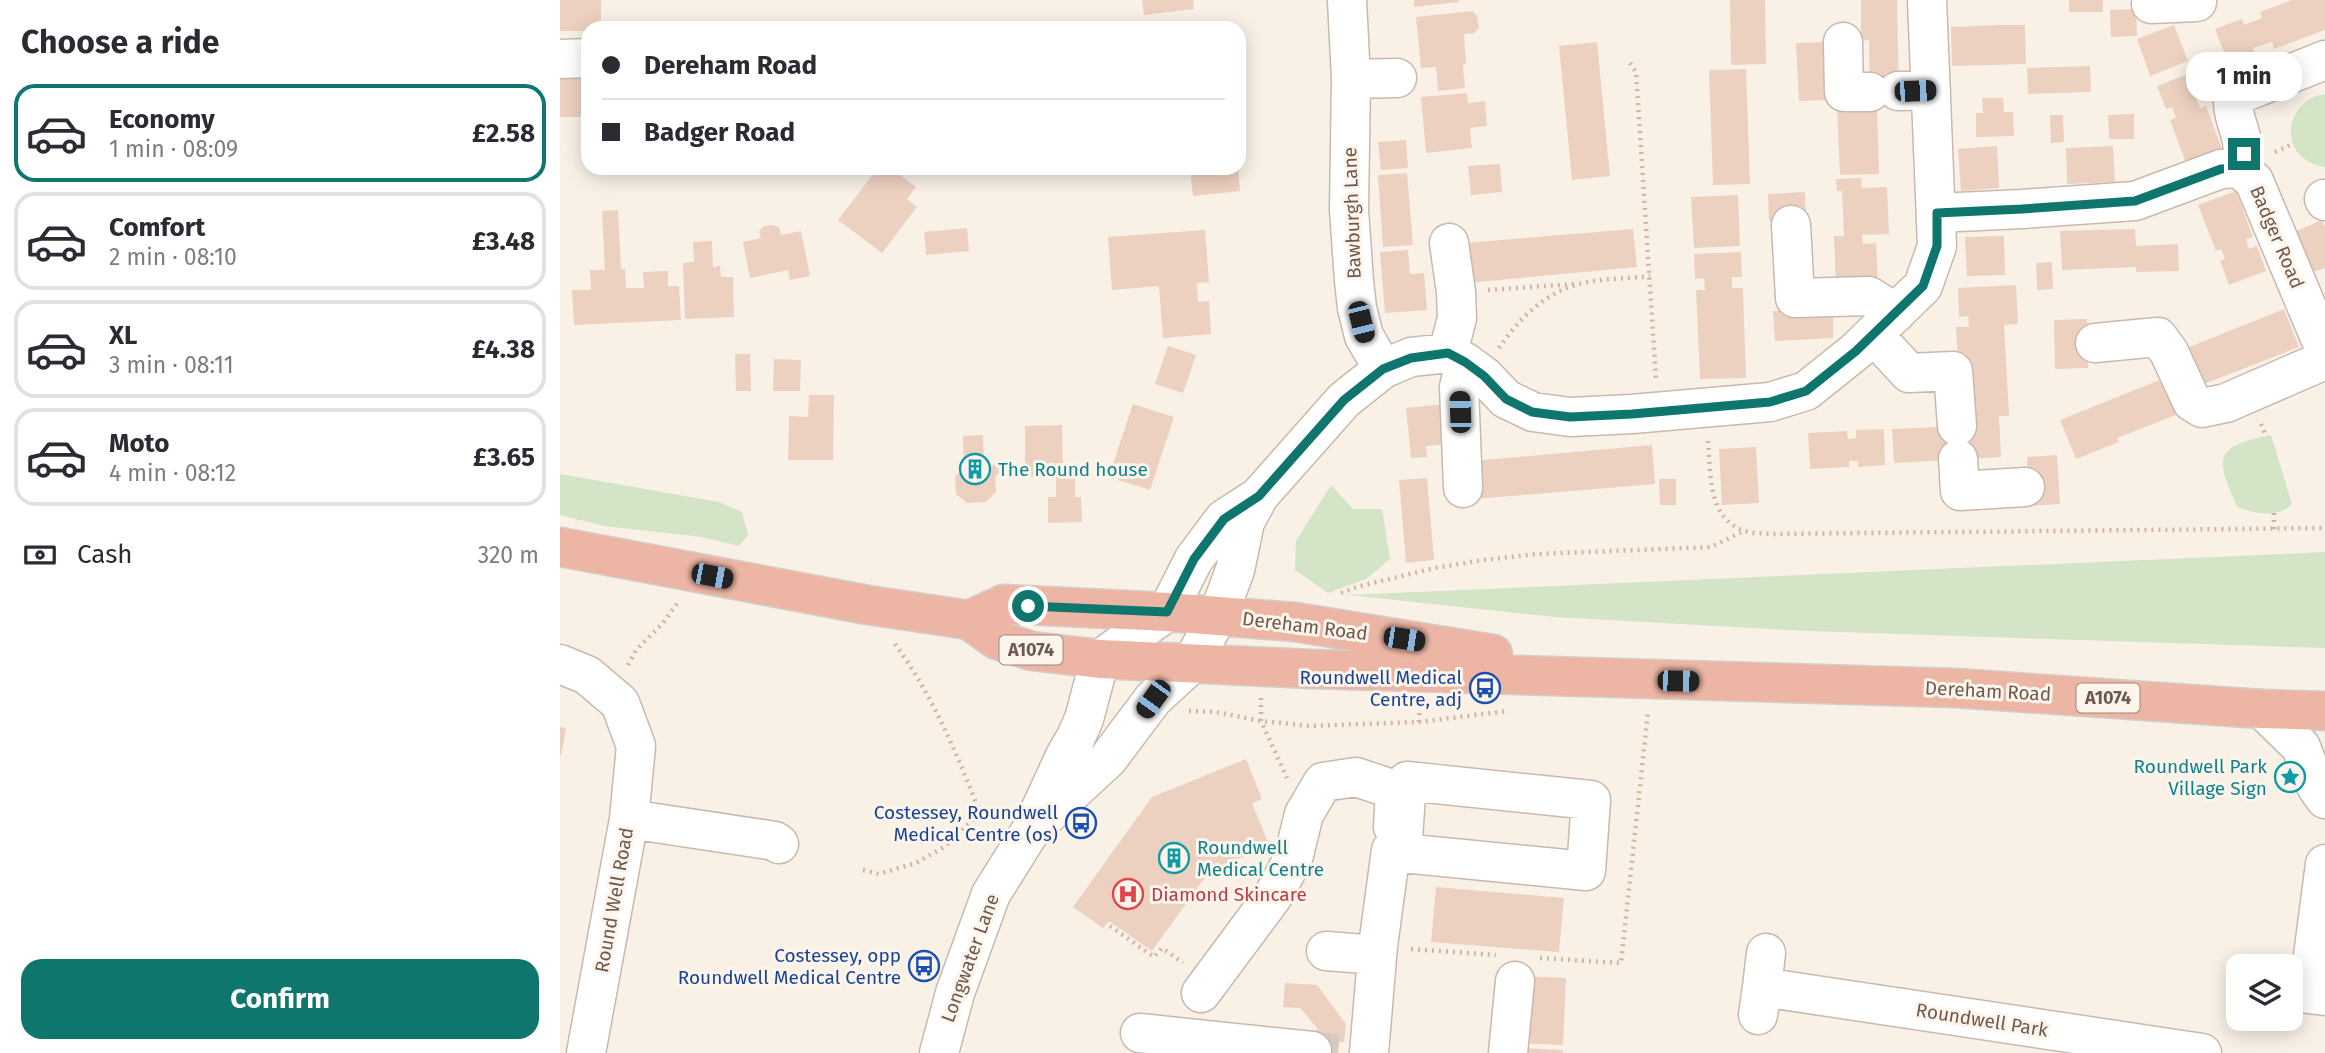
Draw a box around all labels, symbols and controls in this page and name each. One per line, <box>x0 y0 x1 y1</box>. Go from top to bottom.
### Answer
text: Choose a ride <box>21 23 219 61</box>
text: Dereham Road <box>644 50 817 81</box>
callout: 1 min <box>2186 52 2302 102</box>
text: 1 min <box>2216 62 2272 90</box>
car <box>1894 80 1937 102</box>
icon: car <box>25 102 88 165</box>
text: Economy <box>109 104 215 135</box>
text: Badger Road <box>644 117 795 148</box>
text: £2.58 <box>472 118 535 149</box>
text: 1 min · 08:09 <box>109 135 238 163</box>
route end <box>2228 138 2260 170</box>
street label: Bawburgh Lane <box>1338 147 1366 279</box>
street label: Badger Road <box>2245 182 2309 292</box>
icon: car <box>25 210 88 273</box>
text: Comfort <box>109 212 205 243</box>
text: £3.48 <box>472 226 535 257</box>
text: 2 min · 08:10 <box>109 243 237 271</box>
car <box>1346 299 1377 345</box>
icon: car <box>25 318 88 381</box>
text: XL <box>109 320 137 351</box>
text: £4.38 <box>472 334 535 365</box>
text: 3 min · 08:11 <box>109 351 234 379</box>
car <box>1449 391 1472 433</box>
icon: car <box>25 426 88 489</box>
text: Moto <box>109 428 169 459</box>
text: £3.65 <box>473 442 535 473</box>
building icon: The Round house <box>958 452 992 486</box>
place label: The Round house <box>998 458 1148 481</box>
text: 4 min · 08:12 <box>109 459 236 487</box>
icon: cash <box>21 536 59 574</box>
text: Cash <box>77 539 133 570</box>
text: 320 m <box>478 541 539 569</box>
car <box>690 562 735 590</box>
route start <box>1012 590 1044 622</box>
street label: Dereham Road <box>1241 607 1369 645</box>
car <box>1382 625 1427 653</box>
road number: A1074 <box>1000 636 1063 664</box>
place label: Roundwell Medical Centre, adj <box>1300 666 1462 711</box>
car <box>1657 670 1700 692</box>
bus stop icon: Roundwell Medical Centre, adj <box>1468 671 1502 705</box>
car <box>1133 676 1174 722</box>
street label: Dereham Road <box>1924 676 2052 706</box>
road number: A1074 <box>2076 684 2140 712</box>
place label: Roundwell Park Village Sign <box>2134 755 2267 800</box>
place icon: Roundwell Park Village Sign <box>2273 760 2307 794</box>
place label: Costessey, Roundwell Medical Centre (os) <box>874 801 1058 846</box>
bus stop icon: Costessey, Roundwell Medical Centre (os) <box>1064 806 1098 840</box>
street label: Round Well Road <box>590 826 638 974</box>
place label: Roundwell Medical Centre <box>1197 836 1324 881</box>
building icon: Roundwell Medical Centre <box>1157 841 1191 875</box>
hospital icon: Diamond Skincare <box>1111 877 1145 911</box>
place label: Diamond Skincare <box>1151 883 1307 906</box>
street label: Longwater Lane <box>936 891 1004 1025</box>
place label: Costessey, opp Roundwell Medical Centre <box>678 944 901 989</box>
bus stop icon: Costessey, opp Roundwell Medical Centre <box>907 949 941 983</box>
map controls <box>2226 954 2303 1031</box>
button: layers <box>2226 954 2303 1031</box>
button: Confirm <box>21 959 539 1039</box>
street label: Roundwell Park <box>1914 998 2050 1042</box>

